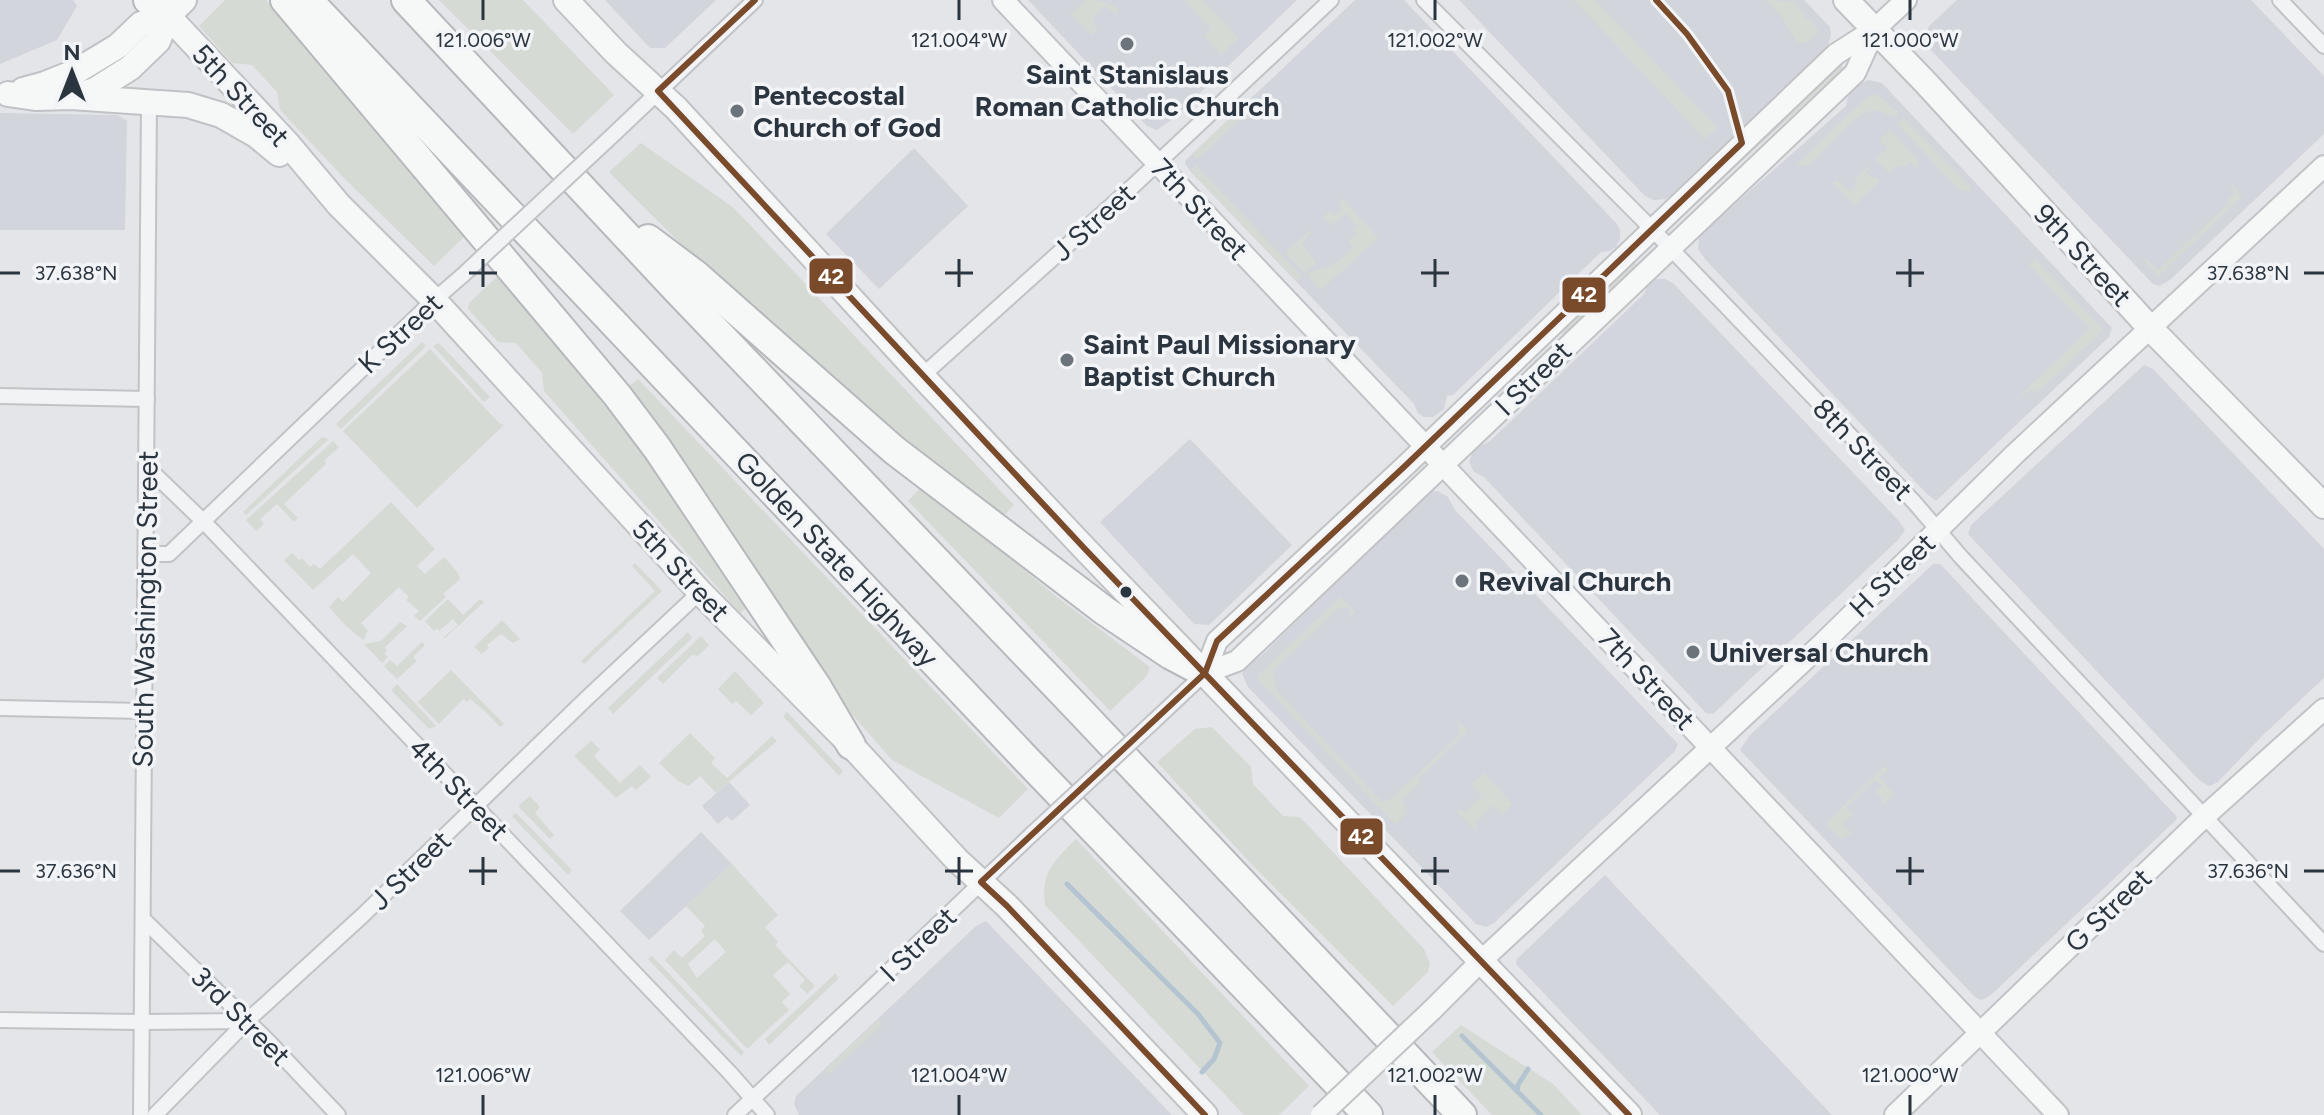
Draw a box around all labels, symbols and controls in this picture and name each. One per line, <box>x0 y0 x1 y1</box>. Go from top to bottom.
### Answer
text: 121.006°W <box>435 28 531 52</box>
text: 121.004°W <box>911 28 1007 52</box>
text: 121.002°W <box>1387 28 1483 52</box>
text: 121.000°W <box>1862 28 1958 52</box>
north arrow <box>32 32 112 112</box>
marker: Saint Stanislaus Roman Catholic Church <box>1118 35 1136 53</box>
street label: 5th Street <box>185 37 297 153</box>
text: N <box>63 39 81 66</box>
place label: Saint Stanislaus Roman Catholic Church <box>974 57 1280 123</box>
place label: Pentecostal Church of God <box>753 78 941 144</box>
marker: Pentecostal Church of God <box>728 102 746 120</box>
street label: 7th Street <box>1144 151 1256 267</box>
street label: J Street <box>1045 176 1141 268</box>
street label: 9th Street <box>2027 197 2139 313</box>
line badge: 42 <box>808 257 854 295</box>
text: 37.638°N <box>34 261 118 285</box>
text: 37.638°N <box>2206 261 2290 285</box>
text: 42 <box>818 263 844 290</box>
line badge: 42 <box>1561 276 1607 314</box>
text: 42 <box>1571 281 1597 308</box>
street label: K Street <box>351 286 449 380</box>
place label: Saint Paul Missionary Baptist Church <box>1083 327 1357 393</box>
street label: I Street <box>1488 334 1578 422</box>
marker: Saint Paul Missionary Baptist Church <box>1058 351 1076 369</box>
street label: 8th Street <box>1806 391 1920 507</box>
street label: Golden State Highway <box>728 444 946 674</box>
street label: South Washington Street <box>125 450 165 768</box>
street label: 5th Street <box>625 512 737 628</box>
street label: H Street <box>1842 526 1942 624</box>
place label: Revival Church <box>1478 564 1671 598</box>
marker: Revival Church <box>1453 572 1471 590</box>
unlabelled marker <box>1118 584 1134 600</box>
street label: 7th Street <box>1591 621 1703 737</box>
place label: Universal Church <box>1709 635 1929 669</box>
marker: Universal Church <box>1684 643 1702 661</box>
street label: 4th Street <box>402 731 516 847</box>
line badge: 42 <box>1339 817 1384 856</box>
street label: J Street <box>362 823 458 917</box>
text: 42 <box>1348 823 1374 850</box>
text: 37.636°N <box>35 859 117 883</box>
text: 37.636°N <box>2207 859 2289 883</box>
street label: G Street <box>2058 861 2158 959</box>
street label: I Street <box>873 900 963 988</box>
street label: 3rd Street <box>184 959 298 1073</box>
text: 121.006°W <box>435 1063 531 1087</box>
text: 121.004°W <box>911 1063 1007 1087</box>
text: 121.002°W <box>1387 1063 1483 1087</box>
text: 121.000°W <box>1862 1063 1958 1087</box>

